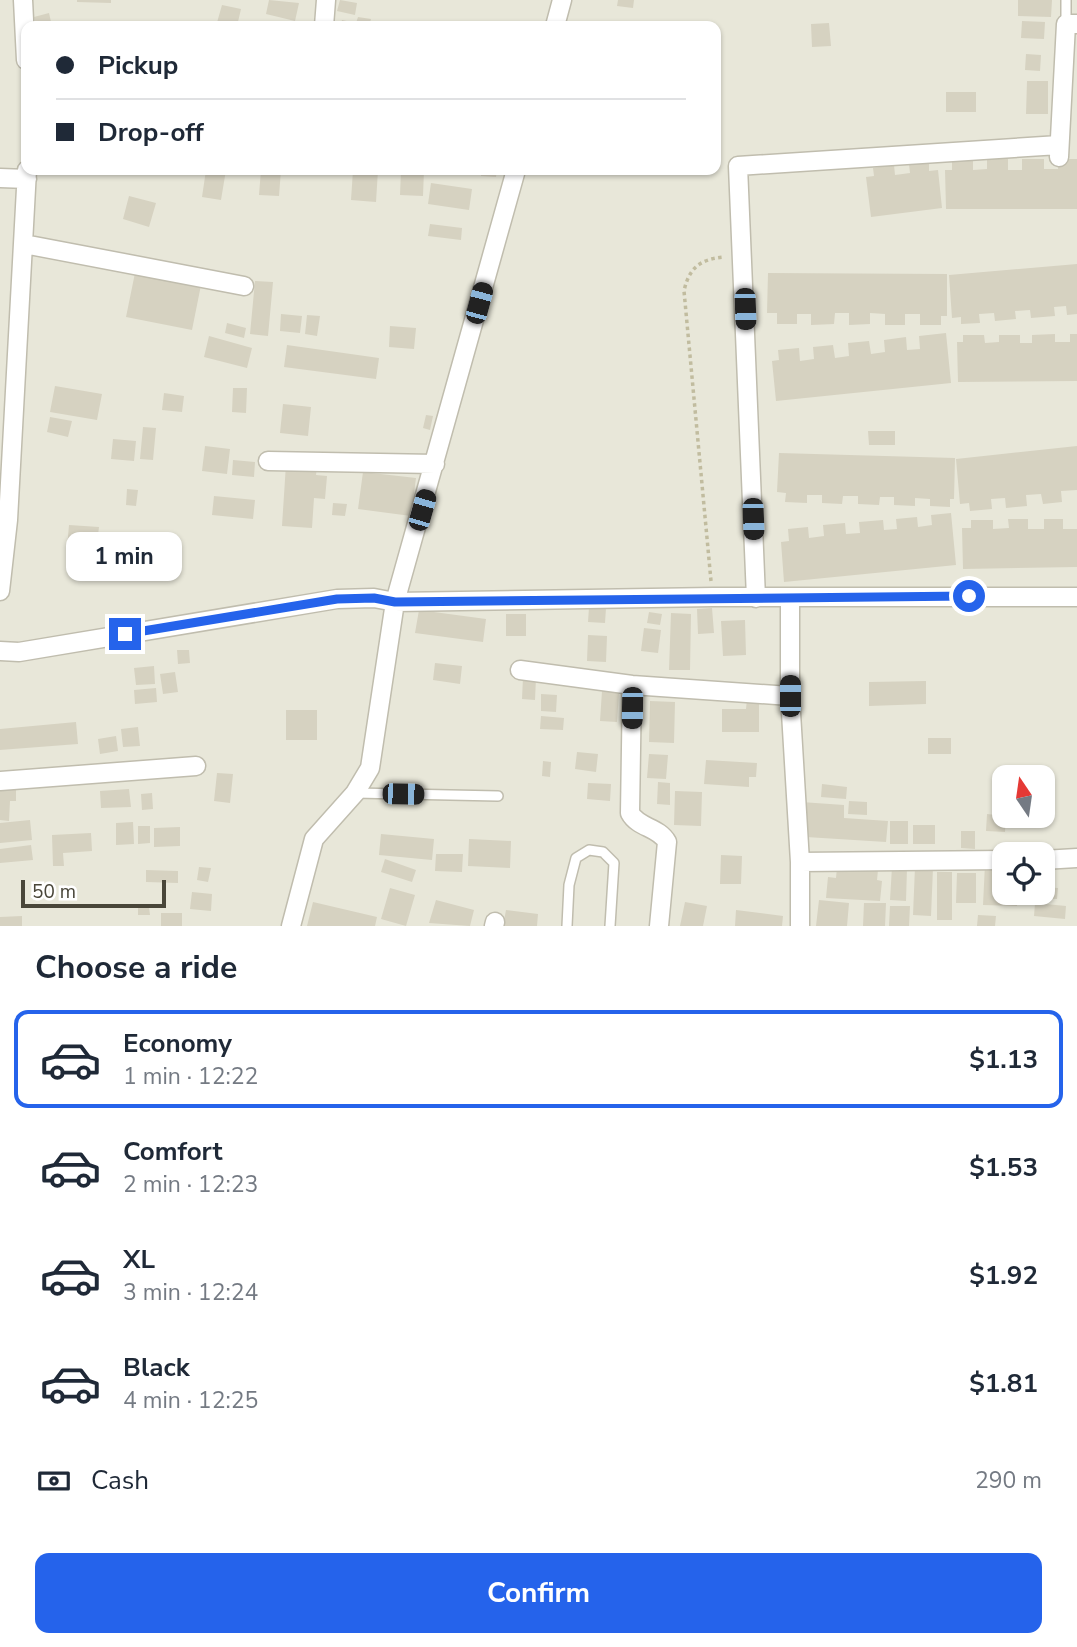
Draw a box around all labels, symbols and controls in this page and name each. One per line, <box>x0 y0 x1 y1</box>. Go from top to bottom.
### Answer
text: Pickup <box>98 48 178 83</box>
text: Drop-off <box>98 115 204 150</box>
car <box>464 280 495 326</box>
car <box>734 288 757 330</box>
car <box>407 487 438 533</box>
car <box>742 498 765 540</box>
callout: 1 min <box>67 532 183 582</box>
text: 1 min <box>94 541 154 572</box>
route start <box>953 580 985 612</box>
route end <box>109 618 141 650</box>
car <box>780 675 801 717</box>
car <box>622 687 643 729</box>
north arrow <box>992 765 1055 828</box>
map controls <box>992 765 1055 905</box>
car <box>382 783 425 805</box>
button: locate <box>992 842 1055 905</box>
scale bar <box>21 877 166 909</box>
text: 50 m <box>32 879 76 905</box>
text: Choose a ride <box>35 946 237 989</box>
text: Economy <box>123 1026 232 1061</box>
icon: car <box>39 1028 102 1091</box>
text: $1.13 <box>969 1042 1038 1077</box>
text: 1 min · 12:22 <box>123 1061 258 1092</box>
text: Comfort <box>123 1134 223 1169</box>
icon: car <box>39 1136 102 1199</box>
text: $1.53 <box>969 1150 1038 1185</box>
text: 2 min · 12:23 <box>123 1169 258 1200</box>
text: XL <box>123 1242 155 1277</box>
icon: car <box>39 1244 102 1307</box>
text: $1.92 <box>969 1258 1038 1293</box>
text: 3 min · 12:24 <box>123 1277 258 1308</box>
text: Black <box>123 1350 190 1385</box>
icon: car <box>39 1352 102 1415</box>
text: $1.81 <box>969 1366 1038 1401</box>
text: 4 min · 12:25 <box>123 1385 258 1416</box>
icon: cash <box>35 1462 73 1500</box>
text: Cash <box>91 1463 149 1498</box>
text: 290 m <box>975 1465 1042 1496</box>
button: Confirm <box>35 1553 1042 1633</box>

